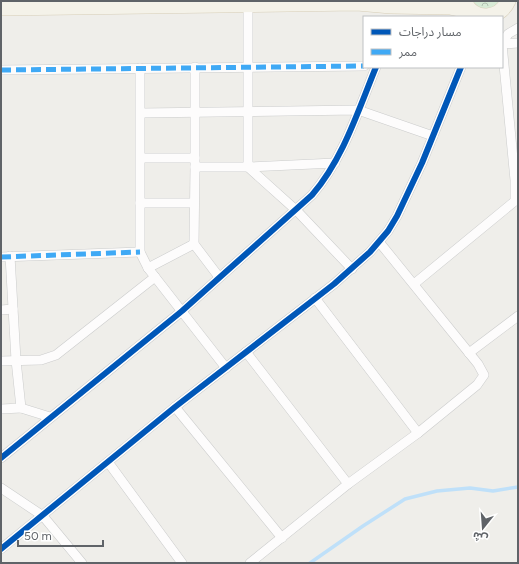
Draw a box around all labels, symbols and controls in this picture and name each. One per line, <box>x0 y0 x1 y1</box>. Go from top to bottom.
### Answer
legend <box>363 16 503 68</box>
text: مسار دراجات <box>399 25 462 39</box>
text: ممر <box>398 45 417 59</box>
north arrow <box>463 508 503 548</box>
scale bar <box>18 522 103 548</box>
text: 50 m <box>24 529 52 543</box>
text: ش <box>471 529 489 546</box>

